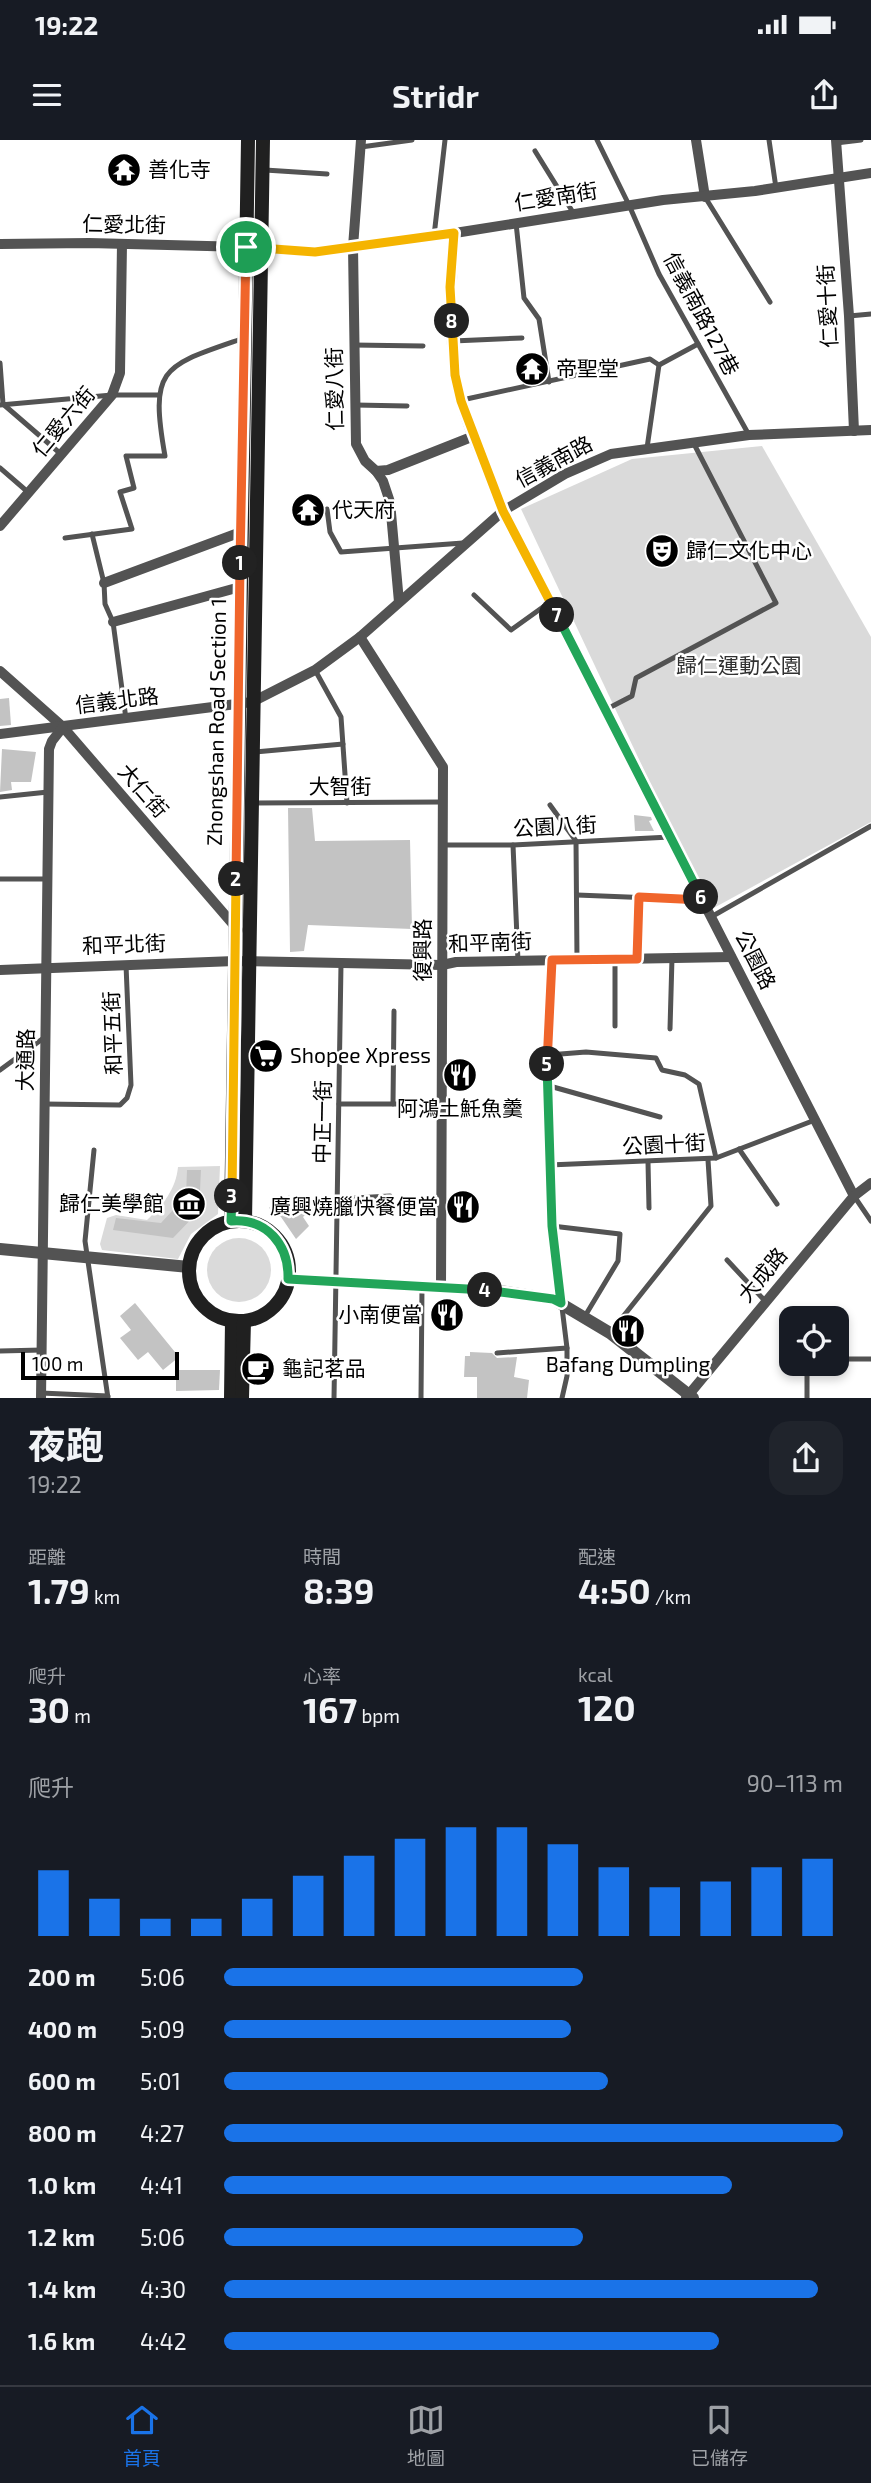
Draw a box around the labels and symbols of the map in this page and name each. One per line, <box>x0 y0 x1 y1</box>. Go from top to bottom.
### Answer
temple icon: 善化寺 <box>105 151 143 189</box>
place label: 善化寺 <box>148 156 211 181</box>
street label: 仁愛南街 <box>512 177 599 214</box>
street label: 仁愛北街 <box>82 210 166 237</box>
pin <box>216 217 276 277</box>
street label: 信義南路127巷 <box>659 247 745 379</box>
street label: 仁愛十街 <box>812 263 841 349</box>
pin: 8 <box>434 304 470 338</box>
street label: 仁愛八街 <box>320 347 347 431</box>
temple icon: 帝聖堂 <box>513 350 551 388</box>
place label: 帝聖堂 <box>556 355 619 380</box>
street label: 仁愛六街 <box>26 381 99 461</box>
street label: 信義南路 <box>510 430 596 491</box>
temple icon: 代天府 <box>289 491 327 529</box>
place label: 代天府 <box>332 496 395 521</box>
theatre icon: 歸仁文化中心 <box>643 532 681 570</box>
place label: 歸仁文化中心 <box>686 537 812 562</box>
pin: 1 <box>222 546 258 580</box>
street label: Zhongshan Road Section 1 <box>201 598 230 846</box>
pin: 7 <box>540 598 574 632</box>
park label: 歸仁運動公園 <box>676 652 802 677</box>
street label: 信義北路 <box>74 682 160 717</box>
street label: 大仁街 <box>114 758 174 822</box>
street label: 大智街 <box>309 773 372 798</box>
street label: 公園八街 <box>512 811 598 840</box>
pin: 2 <box>218 862 254 896</box>
pin: 6 <box>684 880 718 914</box>
street label: 復興路 <box>409 919 434 982</box>
street label: 公園路 <box>731 926 782 993</box>
street label: 和平南街 <box>448 928 532 955</box>
street label: 和平北街 <box>82 930 166 957</box>
street label: 和平五街 <box>98 991 125 1075</box>
street label: 大通路 <box>11 1028 38 1092</box>
supermarket icon: Shopee Xpress <box>247 1037 285 1075</box>
place label: Shopee Xpress <box>290 1042 431 1067</box>
pin: 5 <box>530 1046 564 1082</box>
restaurant icon: 阿鴻土魠魚羹 <box>441 1056 479 1094</box>
street label: 中正一街 <box>308 1080 335 1164</box>
place label: 阿鴻土魠魚羹 <box>397 1095 523 1120</box>
street label: 公園十街 <box>621 1129 707 1158</box>
pin: 3 <box>215 1178 250 1214</box>
museum icon: 歸仁美學館 <box>170 1185 208 1223</box>
restaurant icon: 廣興燒臘快餐便當 <box>444 1188 482 1226</box>
place label: 歸仁美學館 <box>59 1190 164 1215</box>
place label: 廣興燒臘快餐便當 <box>270 1193 438 1218</box>
street label: 大成路 <box>732 1242 792 1306</box>
pin: 4 <box>468 1272 503 1308</box>
restaurant icon: 小南便當 <box>428 1296 466 1334</box>
place label: 小南便當 <box>338 1301 422 1326</box>
restaurant icon: Bafang Dumpling <box>609 1312 647 1350</box>
scale bar <box>21 1349 178 1381</box>
cafe icon: 龜記茗品 <box>239 1350 277 1388</box>
place label: Bafang Dumpling <box>546 1351 711 1376</box>
place label: 龜記茗品 <box>282 1355 366 1380</box>

